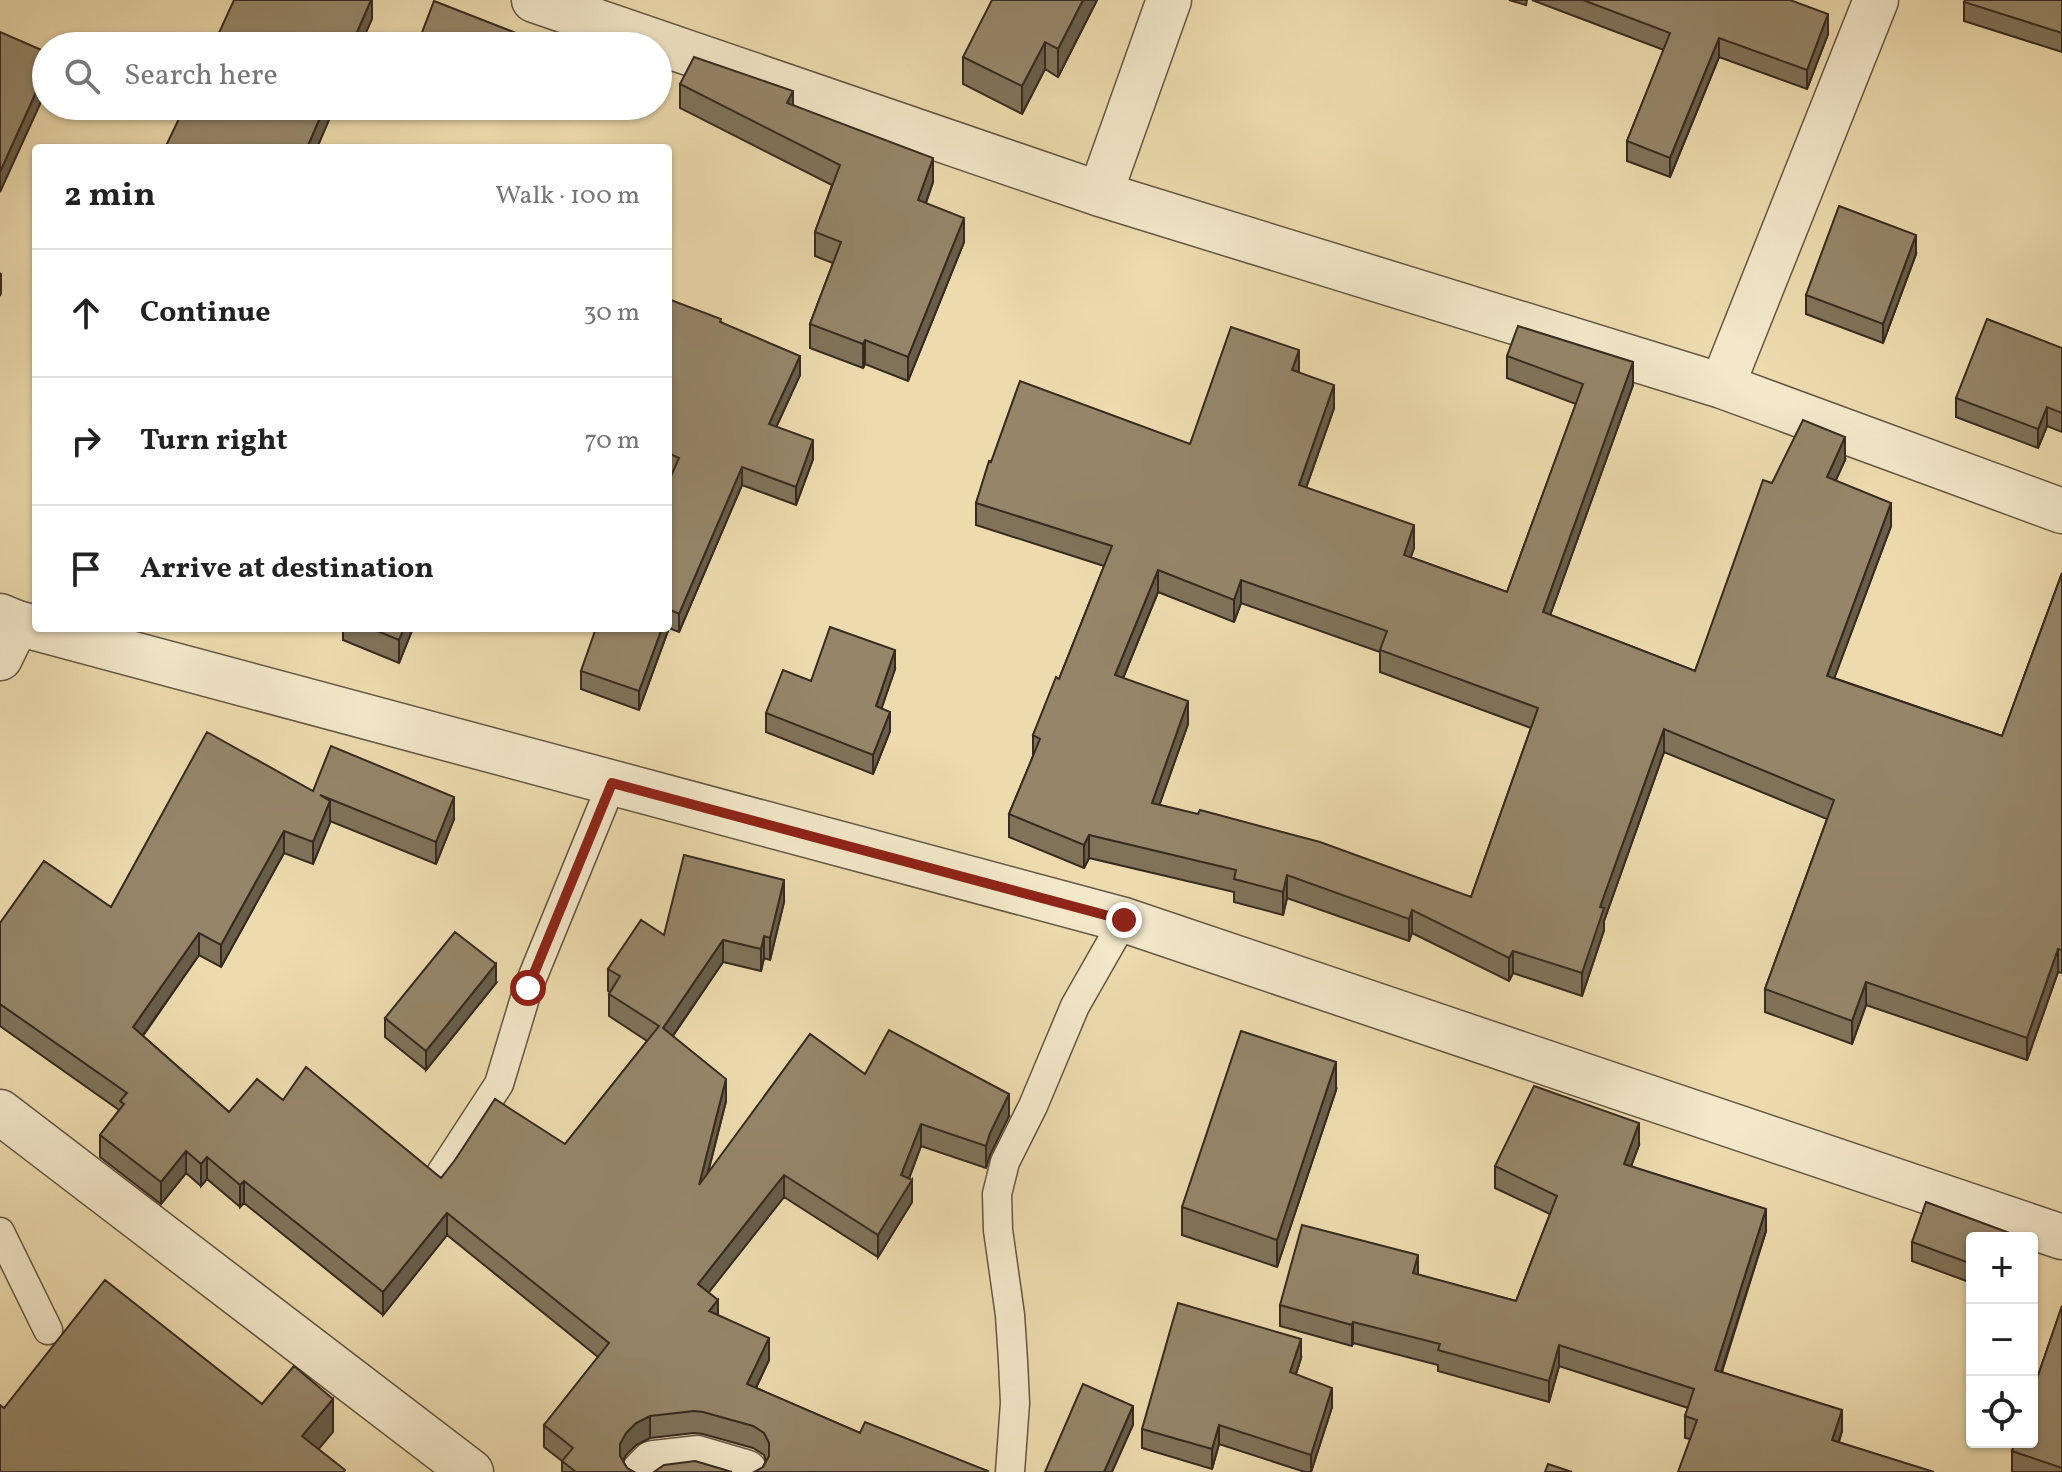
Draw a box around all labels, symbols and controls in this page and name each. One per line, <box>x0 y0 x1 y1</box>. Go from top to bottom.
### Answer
search box <box>32 32 672 120</box>
icon: search <box>60 54 104 98</box>
text: Search here <box>124 55 278 97</box>
text: 2 min <box>64 173 156 220</box>
text: Walk · 100 m <box>495 178 640 214</box>
icon: ahead <box>64 291 108 335</box>
text: Continue <box>140 292 271 334</box>
text: 30 m <box>583 295 640 331</box>
icon: right <box>64 419 108 463</box>
text: Turn right <box>140 420 288 462</box>
text: 70 m <box>585 423 640 459</box>
icon: arrive <box>64 547 108 591</box>
text: Arrive at destination <box>140 548 434 590</box>
route end <box>1106 902 1142 938</box>
route start <box>510 970 546 1006</box>
map controls <box>1966 1232 2038 1448</box>
button: + <box>1966 1232 2038 1304</box>
button: − <box>1966 1304 2038 1376</box>
button: locate <box>1966 1376 2038 1448</box>

